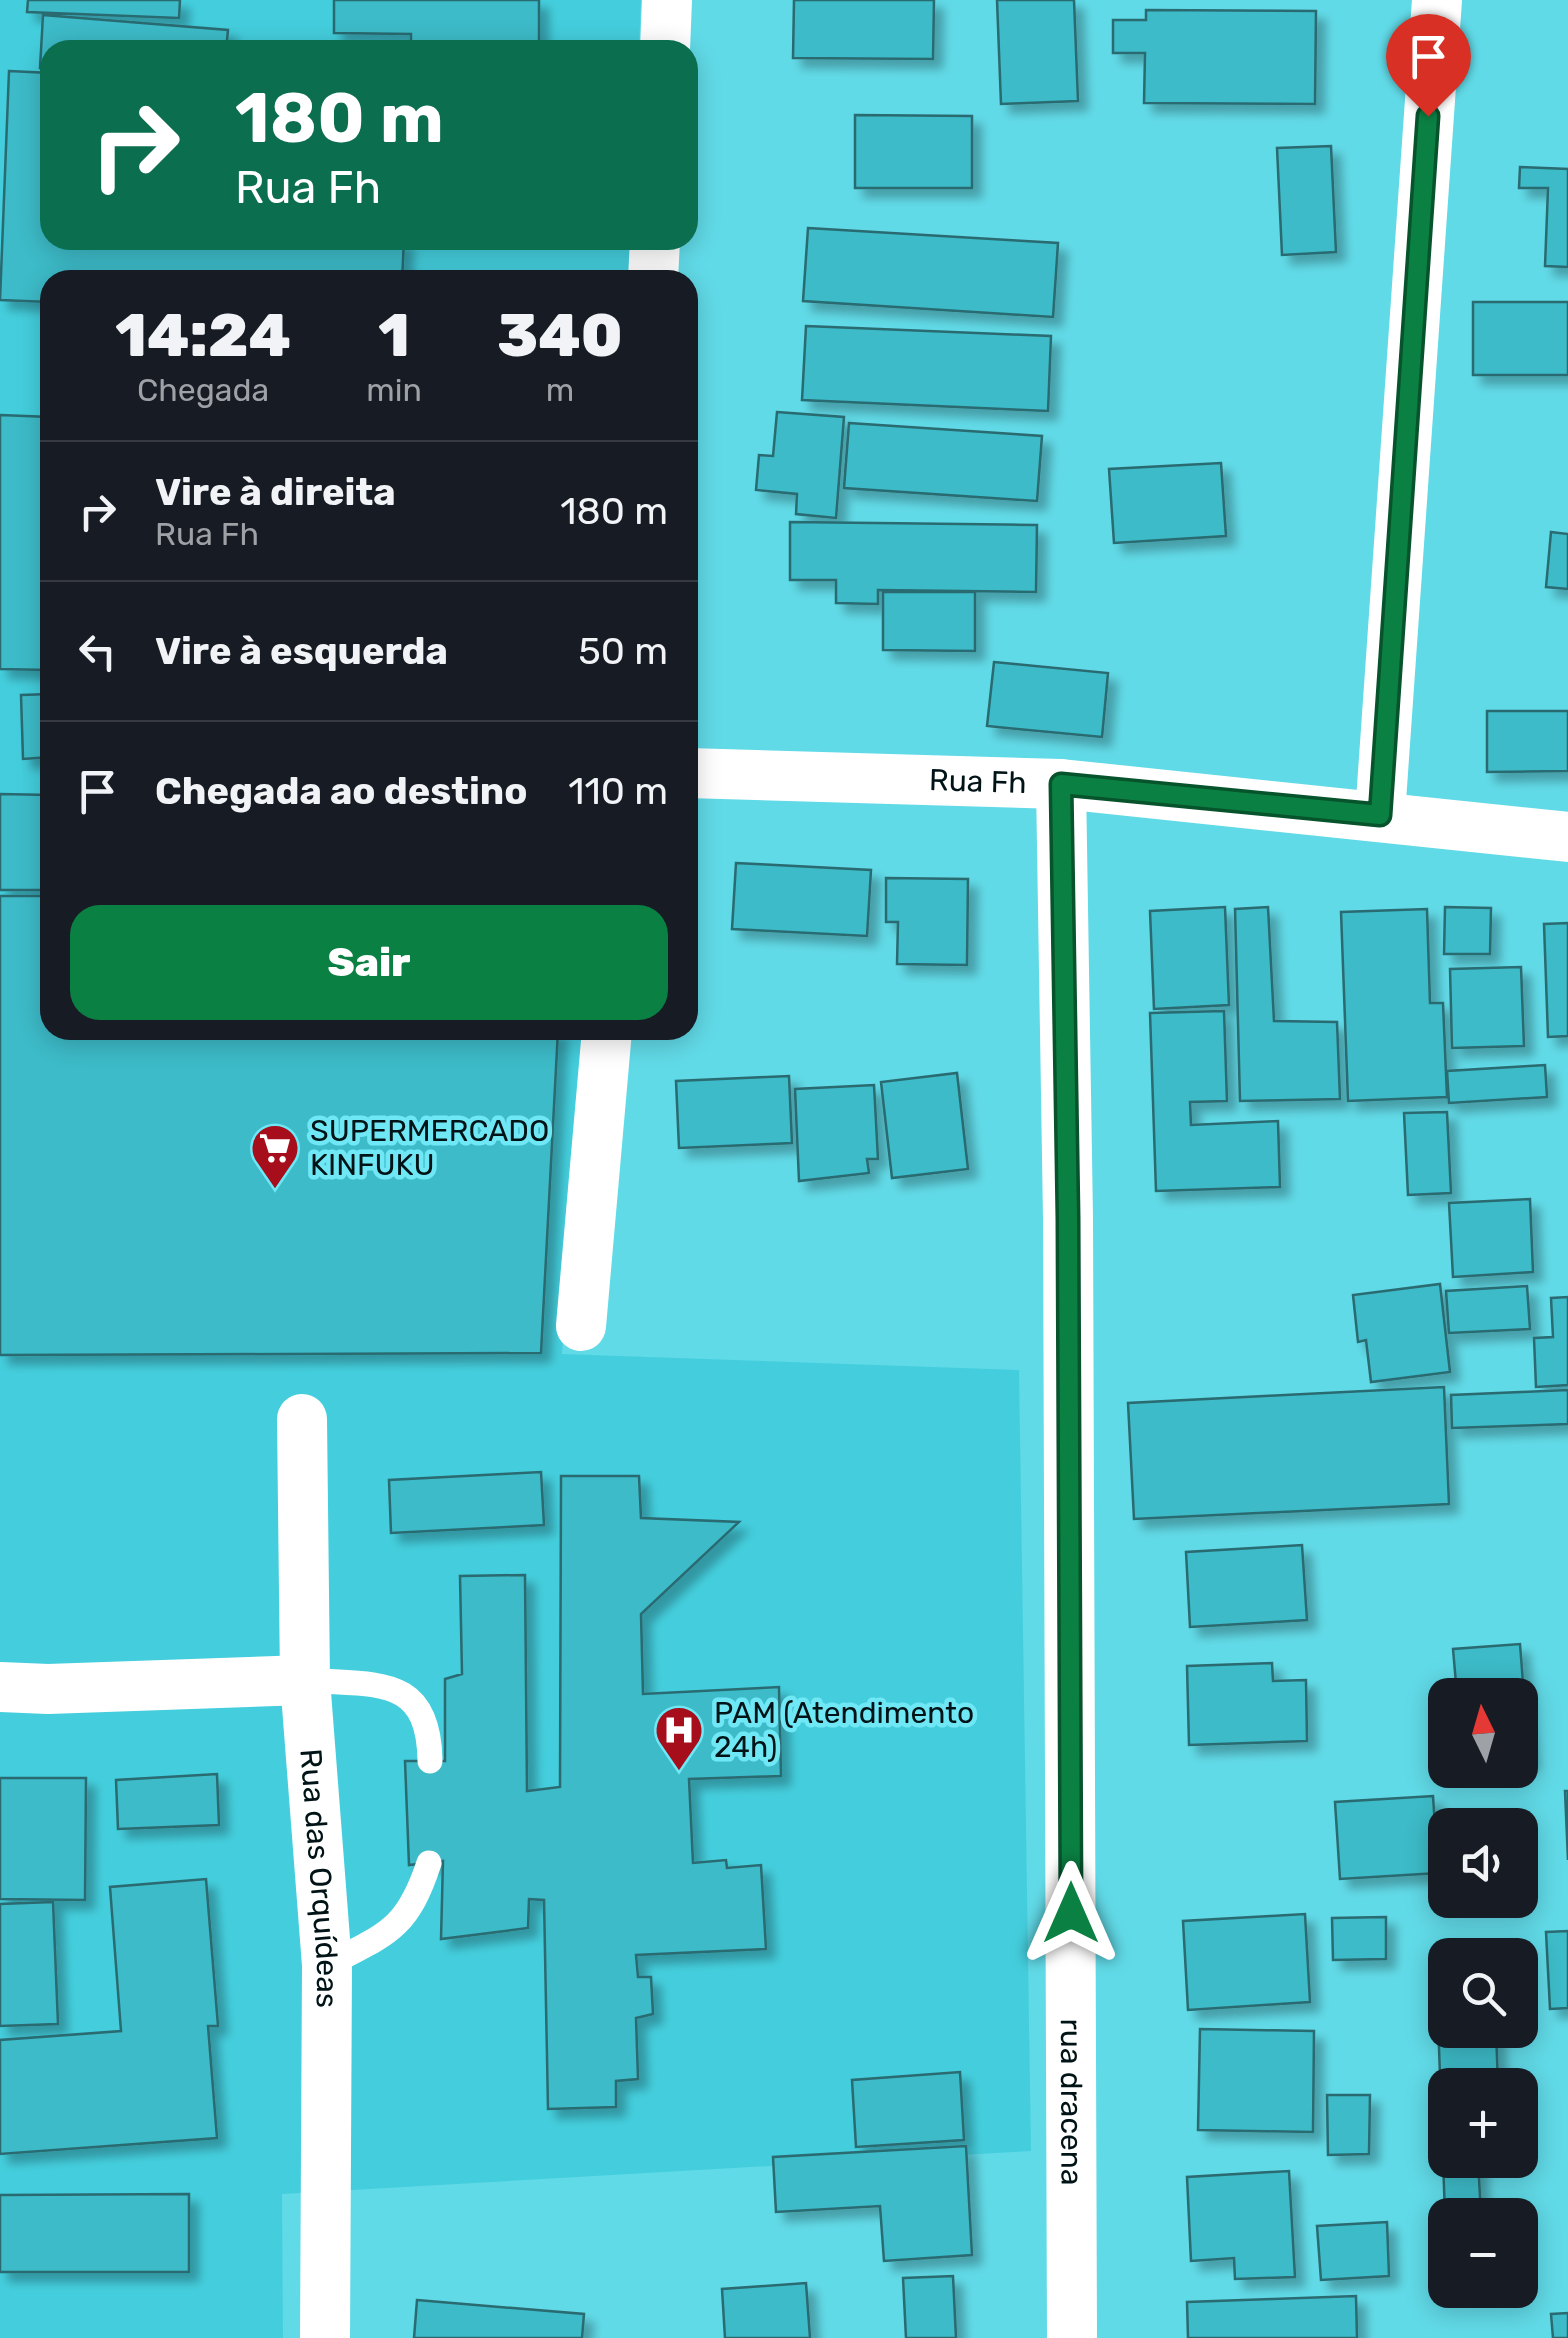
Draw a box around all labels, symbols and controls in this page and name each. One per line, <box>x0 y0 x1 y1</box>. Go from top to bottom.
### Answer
pin <box>1386 14 1471 117</box>
icon: arrive <box>1401 29 1456 84</box>
text: 180 m <box>235 77 444 160</box>
icon: right <box>70 80 200 210</box>
text: Rua Fh <box>235 161 381 214</box>
text: 14:24 <box>115 300 291 371</box>
text: 1 <box>378 300 410 371</box>
text: 340 <box>497 300 623 371</box>
text: Chegada <box>137 371 269 409</box>
text: min <box>366 371 422 409</box>
text: m <box>546 371 574 409</box>
text: Vire à direita <box>155 469 396 515</box>
icon: right <box>70 484 125 539</box>
text: 180 m <box>560 488 668 534</box>
text: Rua Fh <box>155 515 259 553</box>
icon: left <box>70 624 125 679</box>
text: Vire à esquerda <box>155 628 448 674</box>
text: 50 m <box>578 628 668 674</box>
street label: Rua Fh <box>929 762 1027 801</box>
icon: arrive <box>70 764 125 819</box>
text: Chegada ao destino <box>155 768 527 814</box>
text: 110 m <box>568 768 668 814</box>
button: Sair <box>70 905 668 1020</box>
place label: SUPERMERCADO KINFUKU <box>310 1113 549 1183</box>
supermarket icon: SUPERMERCADO KINFUKU <box>249 1122 301 1190</box>
north arrow <box>1428 1678 1538 1788</box>
map controls <box>1428 1678 1538 2308</box>
place label: PAM (Atendimento 24h) <box>714 1695 974 1765</box>
hospital icon: PAM (Atendimento 24h) <box>653 1704 705 1772</box>
street label: Rua das Orquídeas <box>292 1747 345 2008</box>
button: sound <box>1428 1808 1538 1918</box>
position arrow <box>1019 1861 1123 1965</box>
button: search <box>1428 1938 1538 2048</box>
street label: rua dracena <box>1053 2018 1089 2186</box>
button: + <box>1428 2068 1538 2178</box>
button: − <box>1428 2198 1538 2308</box>

